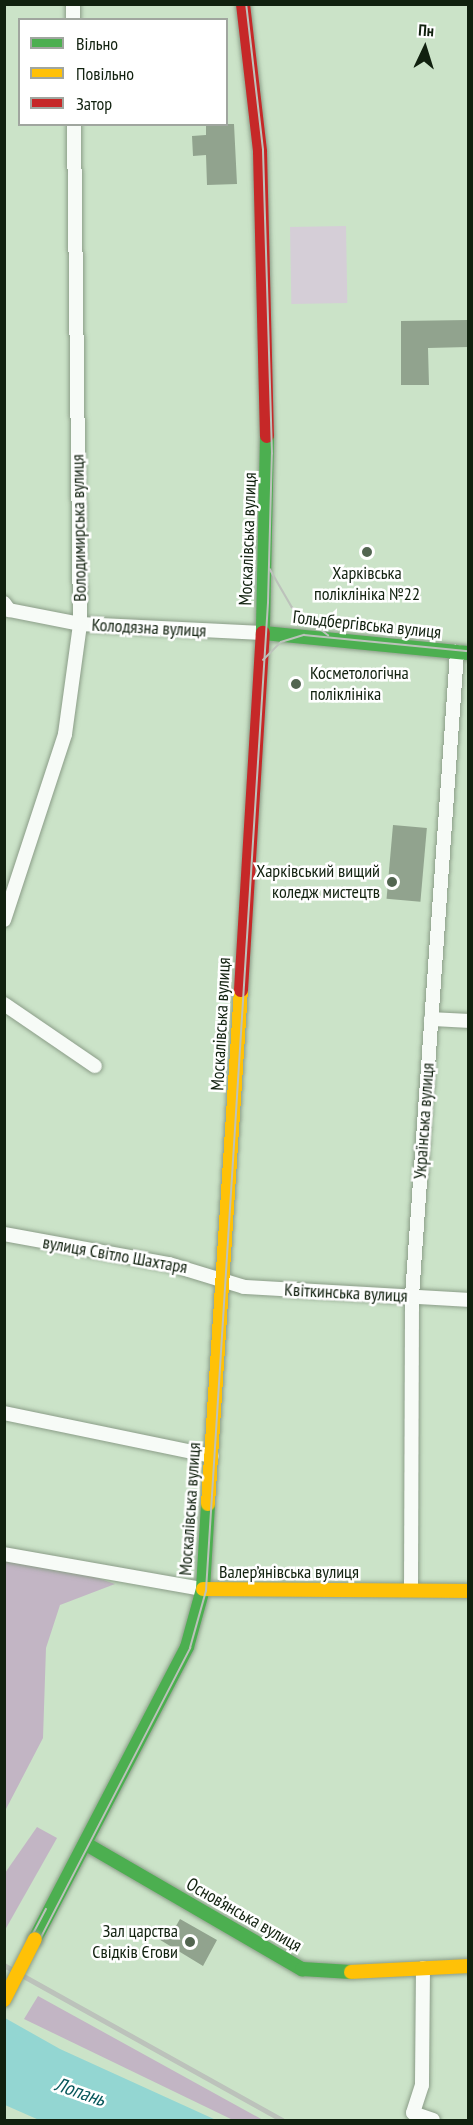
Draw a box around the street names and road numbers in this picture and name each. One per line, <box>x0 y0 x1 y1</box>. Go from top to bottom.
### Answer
street label: Володимирська вулиця <box>67 454 91 602</box>
street label: Москалівська вулиця <box>235 472 261 606</box>
street label: Гольдбергівська вулиця <box>292 606 442 644</box>
street label: Колодязна вулиця <box>91 614 207 642</box>
street label: Москалівська вулиця <box>207 957 235 1091</box>
street label: Українська вулиця <box>409 1062 439 1180</box>
street label: вулиця Світло Шахтаря <box>41 1232 189 1278</box>
street label: Квіткинська вулиця <box>284 1279 408 1307</box>
street label: Москалівська вулиця <box>175 1442 205 1576</box>
street label: Валер’янівська вулиця <box>219 1561 359 1583</box>
street label: Основ’янська вулиця <box>182 1873 306 1957</box>

